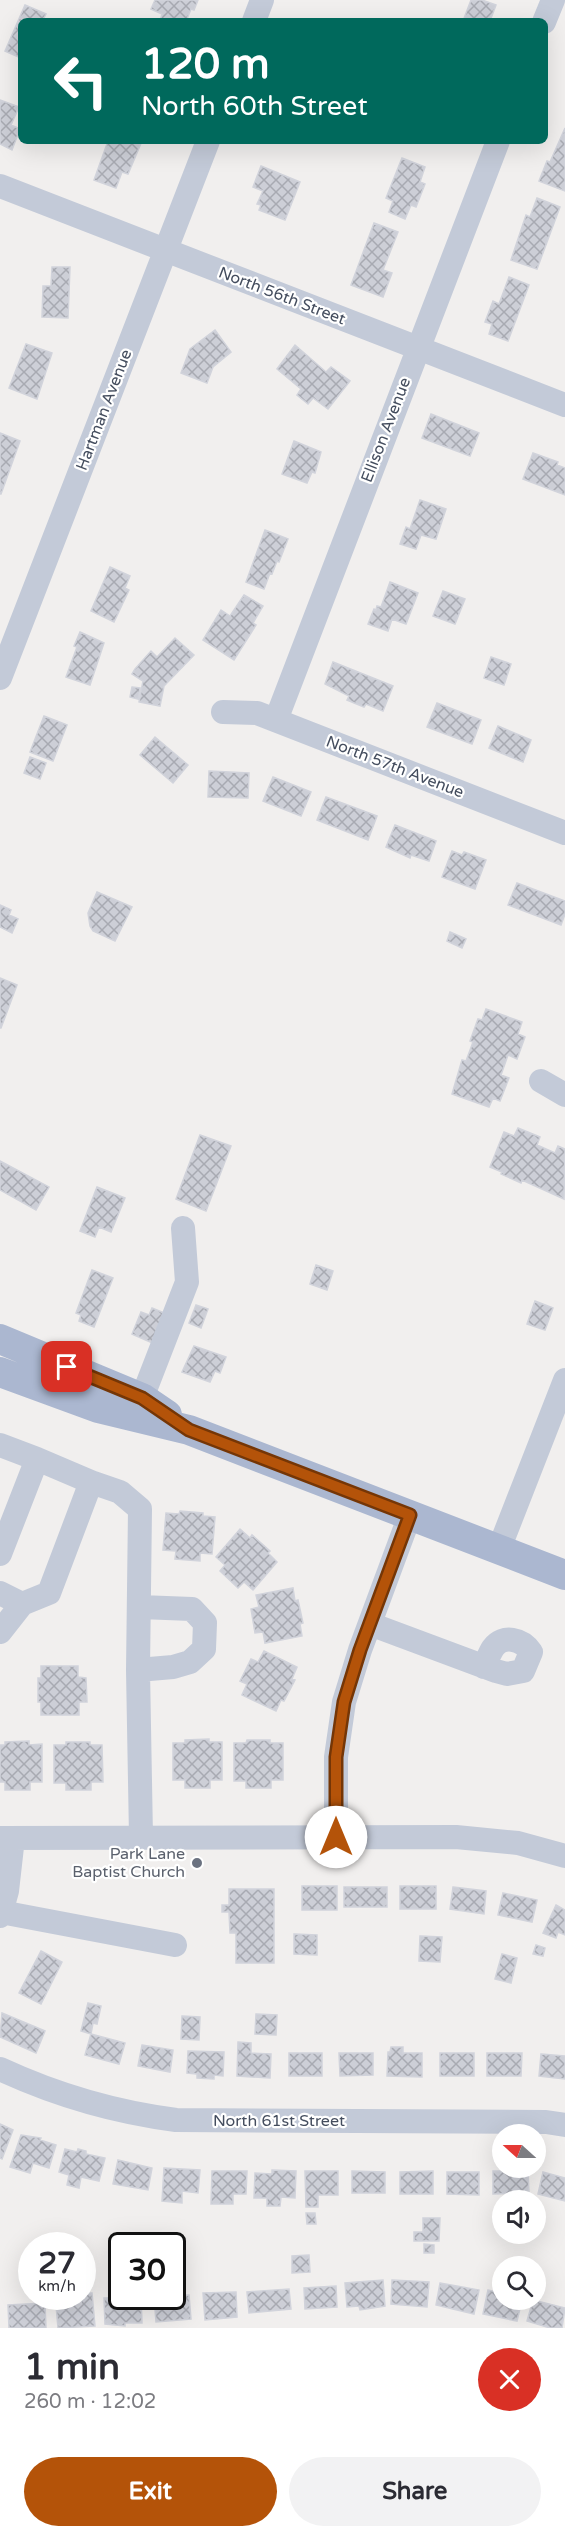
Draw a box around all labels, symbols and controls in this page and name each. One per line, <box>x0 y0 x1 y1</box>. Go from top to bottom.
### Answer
text: 120 m <box>141 39 270 90</box>
icon: left <box>42 42 120 120</box>
text: North 60th Street <box>141 90 368 123</box>
street label: North 56th Street <box>216 263 348 329</box>
street label: Hartman Avenue <box>72 347 136 473</box>
street label: Ellison Avenue <box>357 375 415 485</box>
street label: North 57th Avenue <box>323 732 467 802</box>
pin <box>41 1341 92 1392</box>
icon: arrive <box>50 1350 83 1383</box>
position arrow <box>304 1805 368 1869</box>
place label: Park Lane Baptist Church <box>72 1844 185 1882</box>
marker: Park Lane Baptist Church <box>190 1856 204 1870</box>
street label: North 61st Street <box>213 2111 345 2131</box>
north arrow <box>492 2124 546 2178</box>
map controls <box>492 2124 546 2310</box>
button: sound <box>492 2190 546 2244</box>
speed limit sign: 30 <box>108 2232 186 2310</box>
text: 27 <box>38 2245 76 2282</box>
button: search <box>492 2256 546 2310</box>
text: km/h <box>38 2277 76 2295</box>
text: 1 min <box>24 2346 120 2389</box>
button: close <box>478 2348 541 2411</box>
text: 260 m · 12:02 <box>24 2390 156 2414</box>
button: Exit <box>24 2457 277 2526</box>
button: Share <box>289 2457 541 2526</box>

